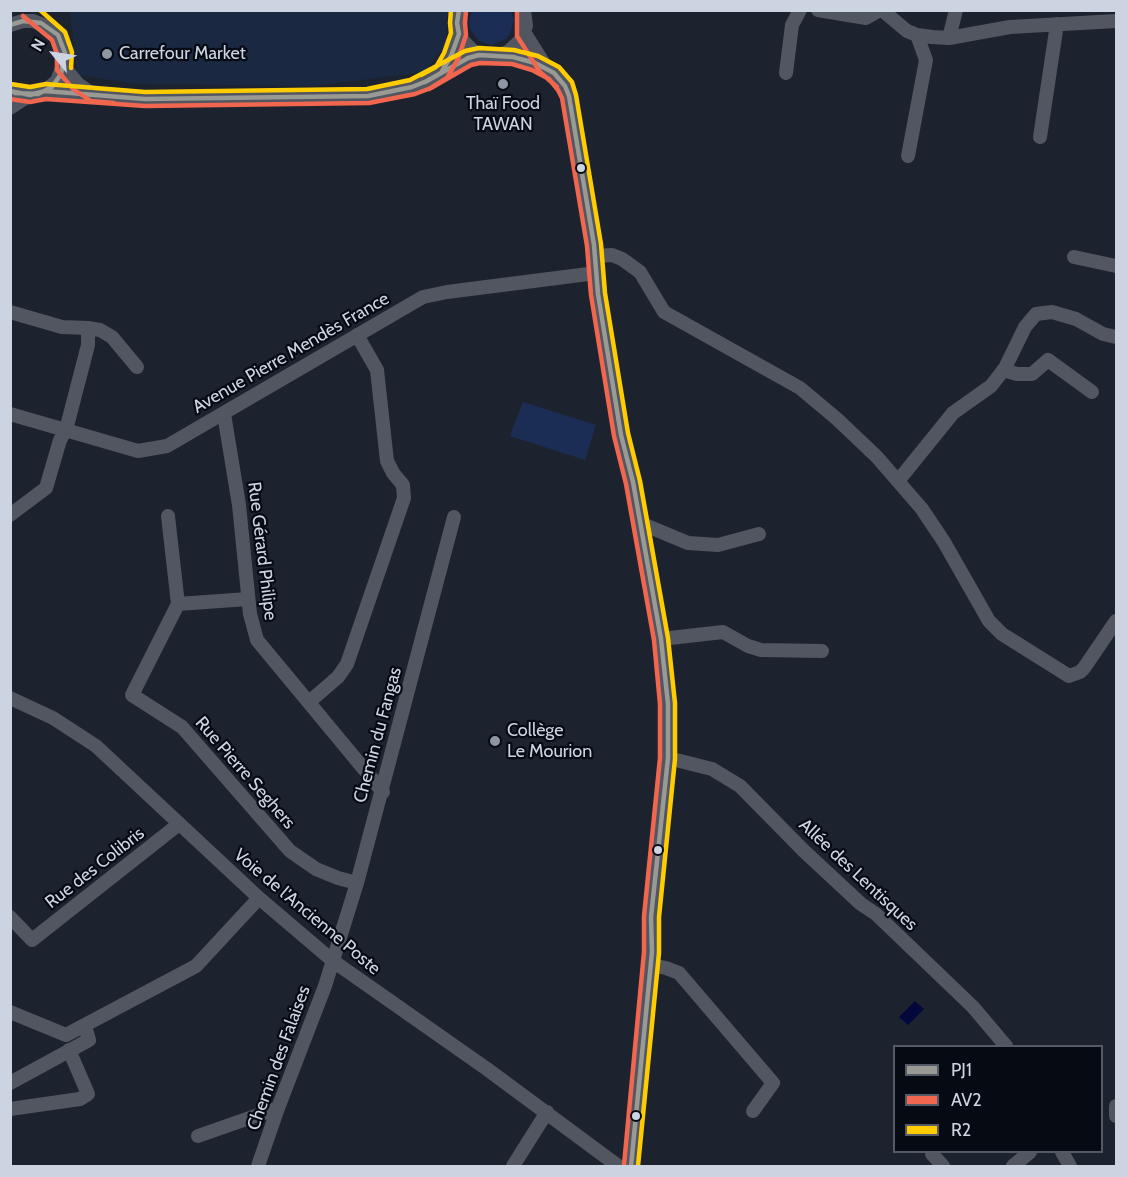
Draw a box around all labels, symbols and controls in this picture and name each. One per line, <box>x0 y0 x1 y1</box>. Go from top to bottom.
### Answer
north arrow <box>24 24 84 84</box>
text: N <box>27 35 49 54</box>
place label: Carrefour Market <box>119 43 246 65</box>
marker: Carrefour Market <box>100 47 114 61</box>
marker: Thaï Food TAWAN <box>496 77 510 91</box>
place label: Thaï Food TAWAN <box>466 93 540 136</box>
unlabelled marker <box>575 162 587 174</box>
street label: Avenue Pierre Mendès France <box>189 288 393 418</box>
street label: Rue Gérard Philipe <box>243 481 281 621</box>
street label: Chemin du Fangas <box>350 665 406 805</box>
street label: Rue Pierre Seghers <box>190 712 300 834</box>
place label: Collège Le Mourion <box>507 720 592 762</box>
marker: Collège Le Mourion <box>488 734 502 748</box>
street label: Allée des Lentisques <box>794 815 922 935</box>
street label: Rue des Colibris <box>41 823 149 913</box>
street label: Voie de l'Ancienne Poste <box>229 844 385 980</box>
unlabelled marker <box>652 844 664 856</box>
street label: Chemin des Falaises <box>243 983 315 1133</box>
legend <box>893 1045 1103 1153</box>
text: PJ1 <box>951 1059 972 1081</box>
text: AV2 <box>951 1089 982 1111</box>
unlabelled marker <box>630 1110 642 1122</box>
text: R2 <box>951 1119 971 1141</box>

